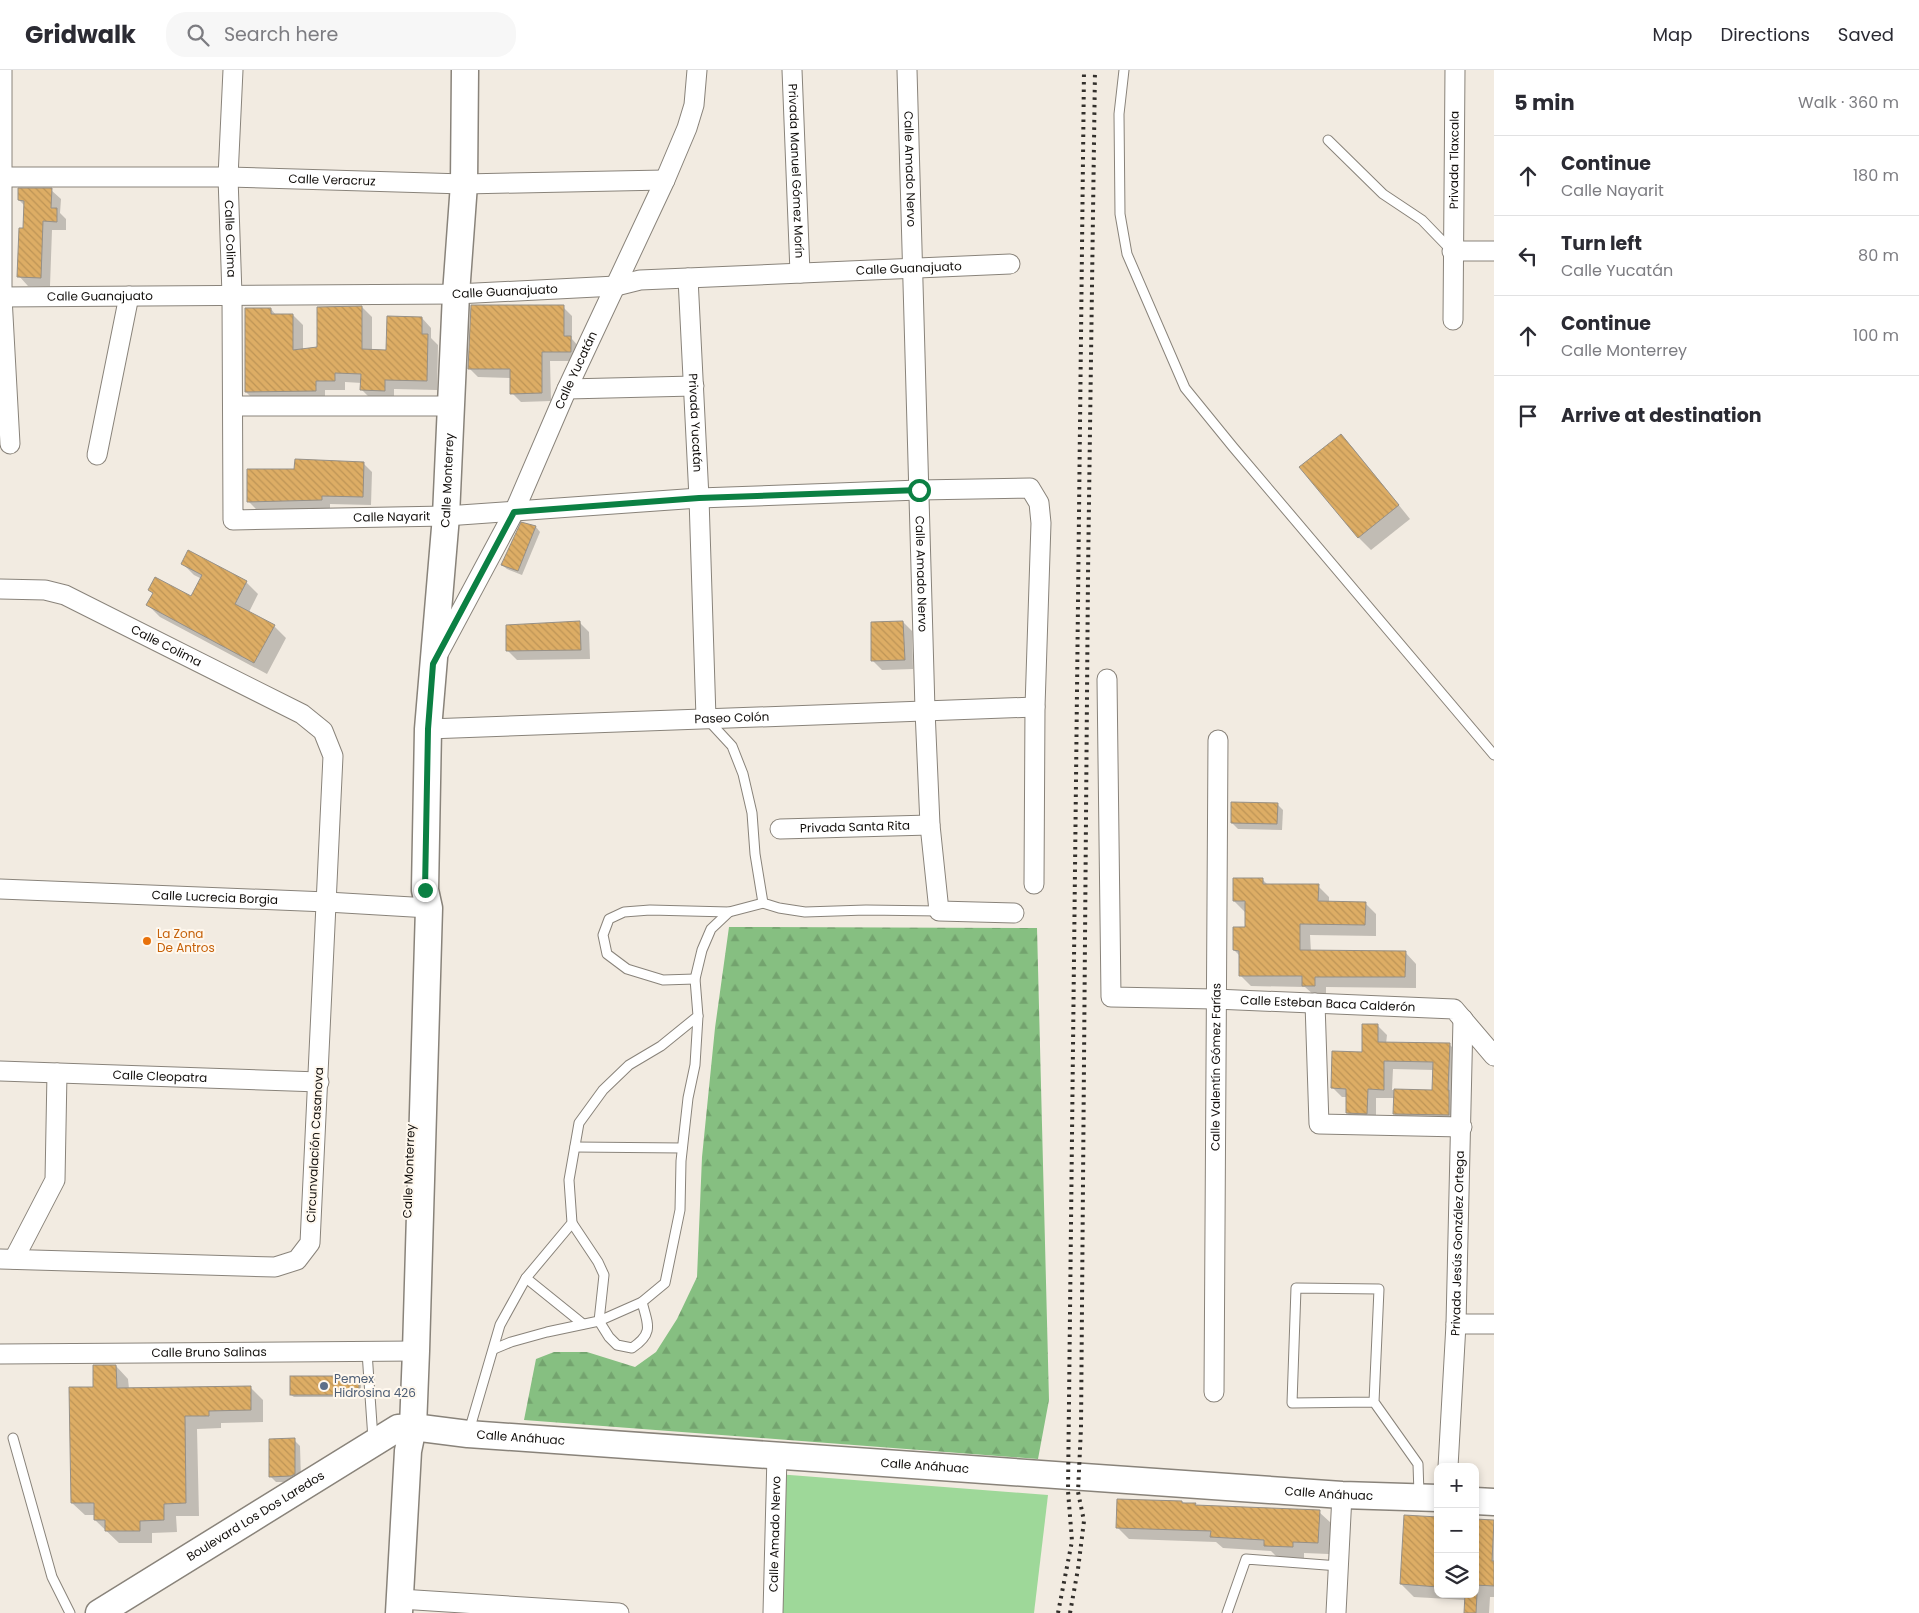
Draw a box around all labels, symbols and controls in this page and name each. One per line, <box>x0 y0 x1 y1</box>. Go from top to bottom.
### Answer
search box <box>166 12 516 57</box>
text: Gridwalk <box>25 18 136 51</box>
icon: search <box>184 21 212 49</box>
text: Search here <box>224 21 338 48</box>
text: Map <box>1653 22 1692 47</box>
text: Directions <box>1720 22 1810 47</box>
text: Saved <box>1838 22 1894 47</box>
street label: Privada Manuel Gómez Morín <box>785 83 808 259</box>
text: 5 min <box>1514 88 1575 117</box>
text: Walk · 360 m <box>1798 91 1899 114</box>
street label: Calle Amado Nervo <box>900 111 920 228</box>
street label: Privada Tlaxcala <box>1445 111 1463 209</box>
text: Continue <box>1561 150 1651 177</box>
icon: ahead <box>1514 162 1542 190</box>
text: 180 m <box>1853 164 1899 187</box>
street label: Calle Veracruz <box>288 170 376 189</box>
text: Calle Nayarit <box>1561 179 1664 202</box>
street label: Calle Colima <box>221 200 240 278</box>
text: Turn left <box>1561 230 1642 257</box>
icon: left <box>1514 242 1542 270</box>
text: 80 m <box>1858 244 1899 267</box>
street label: Calle Guanajuato <box>856 257 962 279</box>
text: Calle Yucatán <box>1561 259 1673 282</box>
street label: Calle Guanajuato <box>452 280 558 302</box>
street label: Calle Guanajuato <box>47 287 153 305</box>
text: Continue <box>1561 310 1651 337</box>
icon: ahead <box>1514 322 1542 350</box>
text: 100 m <box>1853 324 1899 347</box>
street label: Calle Yucatán <box>550 328 601 412</box>
text: Calle Monterrey <box>1561 339 1687 362</box>
street label: Privada Yucatán <box>685 373 707 473</box>
icon: arrive <box>1514 402 1542 430</box>
text: Arrive at destination <box>1561 402 1762 429</box>
street label: Calle Monterrey <box>436 432 458 528</box>
route start <box>908 479 931 502</box>
street label: Calle Nayarit <box>353 507 431 526</box>
street label: Calle Amado Nervo <box>912 515 932 633</box>
street label: Calle Colima <box>128 620 205 670</box>
street label: Paseo Colón <box>694 708 770 727</box>
street label: Privada Santa Rita <box>800 817 910 836</box>
route end <box>414 879 437 902</box>
street label: Calle Lucrecia Borgia <box>151 886 278 908</box>
place label: La Zona De Antros <box>157 925 215 956</box>
marker: La Zona De Antros <box>141 935 153 947</box>
street label: Calle Valentín Gómez Farías <box>1206 983 1225 1151</box>
street label: Calle Esteban Baca Calderón <box>1240 991 1416 1015</box>
street label: Calle Cleopatra <box>112 1066 207 1086</box>
street label: Circunvalación Casanova <box>302 1067 327 1223</box>
street label: Calle Monterrey <box>398 1123 419 1219</box>
street label: Privada Jesús González Ortega <box>1446 1150 1468 1336</box>
street label: Calle Bruno Salinas <box>151 1343 267 1361</box>
place label: Pemex Hidrosina 426 <box>334 1370 416 1401</box>
marker: Pemex Hidrosina 426 <box>318 1380 330 1392</box>
street label: Calle Anáhuac <box>476 1426 566 1449</box>
street label: Calle Anáhuac <box>880 1454 970 1477</box>
map controls <box>1434 1463 1479 1598</box>
button: + <box>1434 1463 1479 1508</box>
street label: Boulevard Los Dos Laredos <box>183 1467 327 1565</box>
street label: Calle Amado Nervo <box>765 1475 784 1592</box>
street label: Calle Anáhuac <box>1284 1482 1373 1504</box>
button: − <box>1434 1508 1479 1553</box>
button: layers <box>1434 1553 1479 1598</box>

